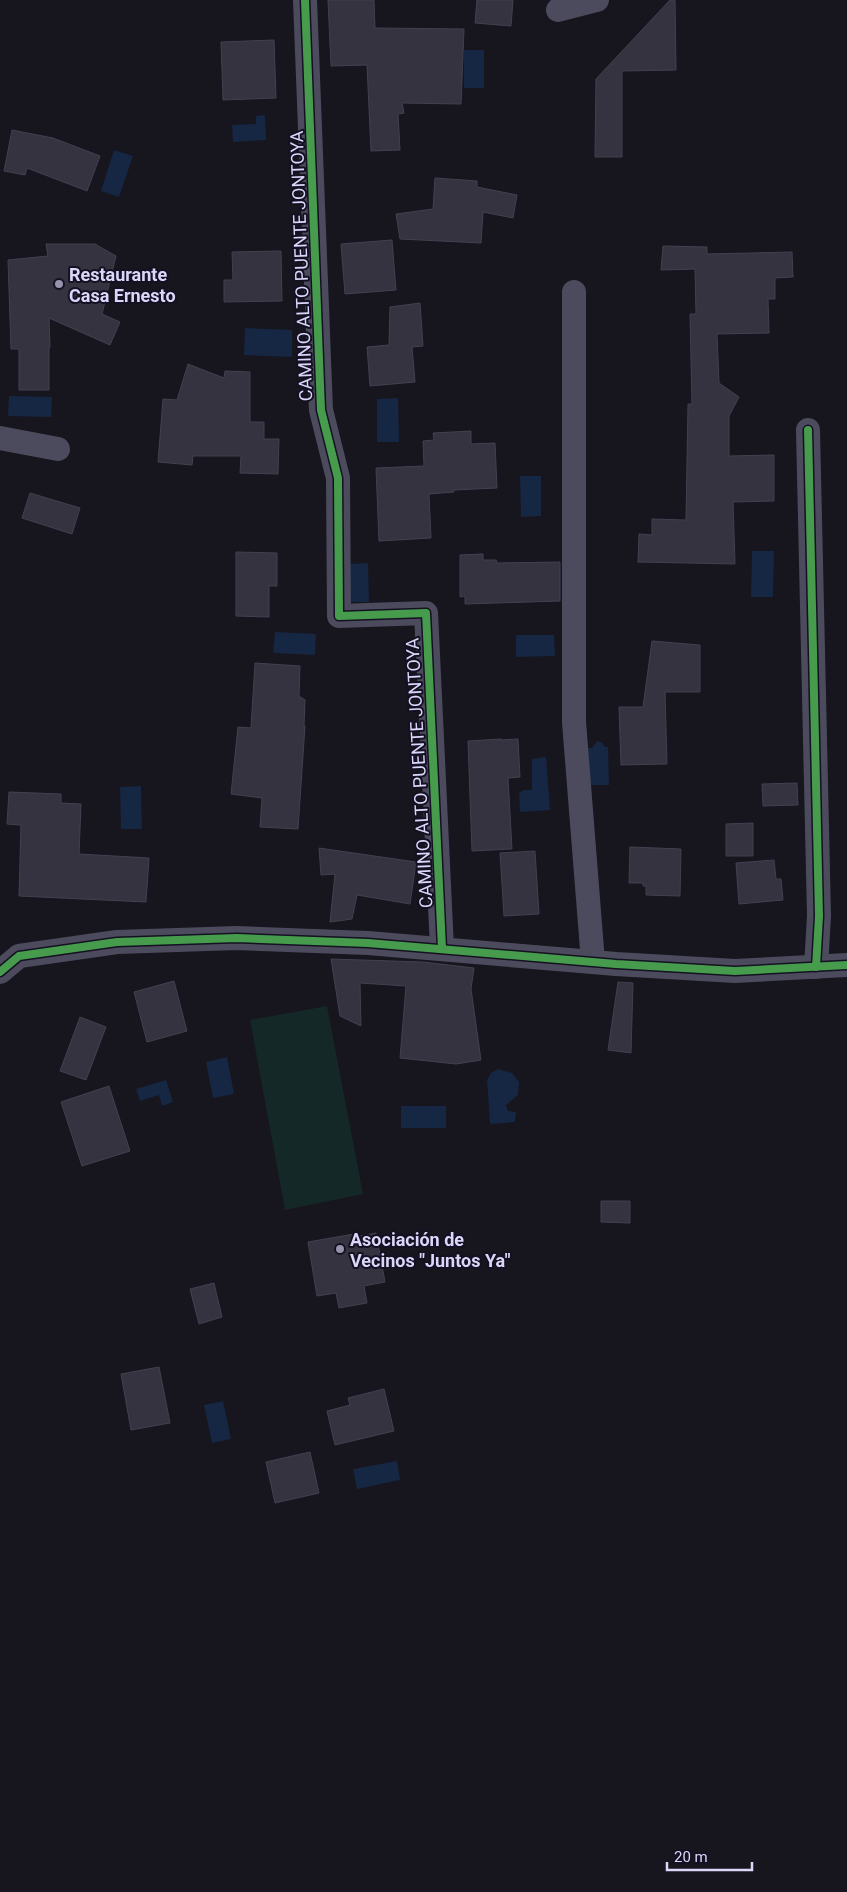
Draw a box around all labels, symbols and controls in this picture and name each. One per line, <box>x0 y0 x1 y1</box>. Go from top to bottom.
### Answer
street label: CAMINO ALTO PUENTE JONTOYA <box>286 130 316 402</box>
place label: Restaurante Casa Ernesto <box>69 264 176 306</box>
marker: Restaurante Casa Ernesto <box>53 278 65 290</box>
street label: CAMINO ALTO PUENTE JONTOYA <box>401 637 437 909</box>
place label: Asociación de Vecinos "Juntos Ya" <box>350 1229 511 1271</box>
marker: Asociación de Vecinos "Juntos Ya" <box>334 1243 346 1255</box>
scale bar <box>667 1840 752 1872</box>
text: 20 m <box>674 1848 708 1866</box>

